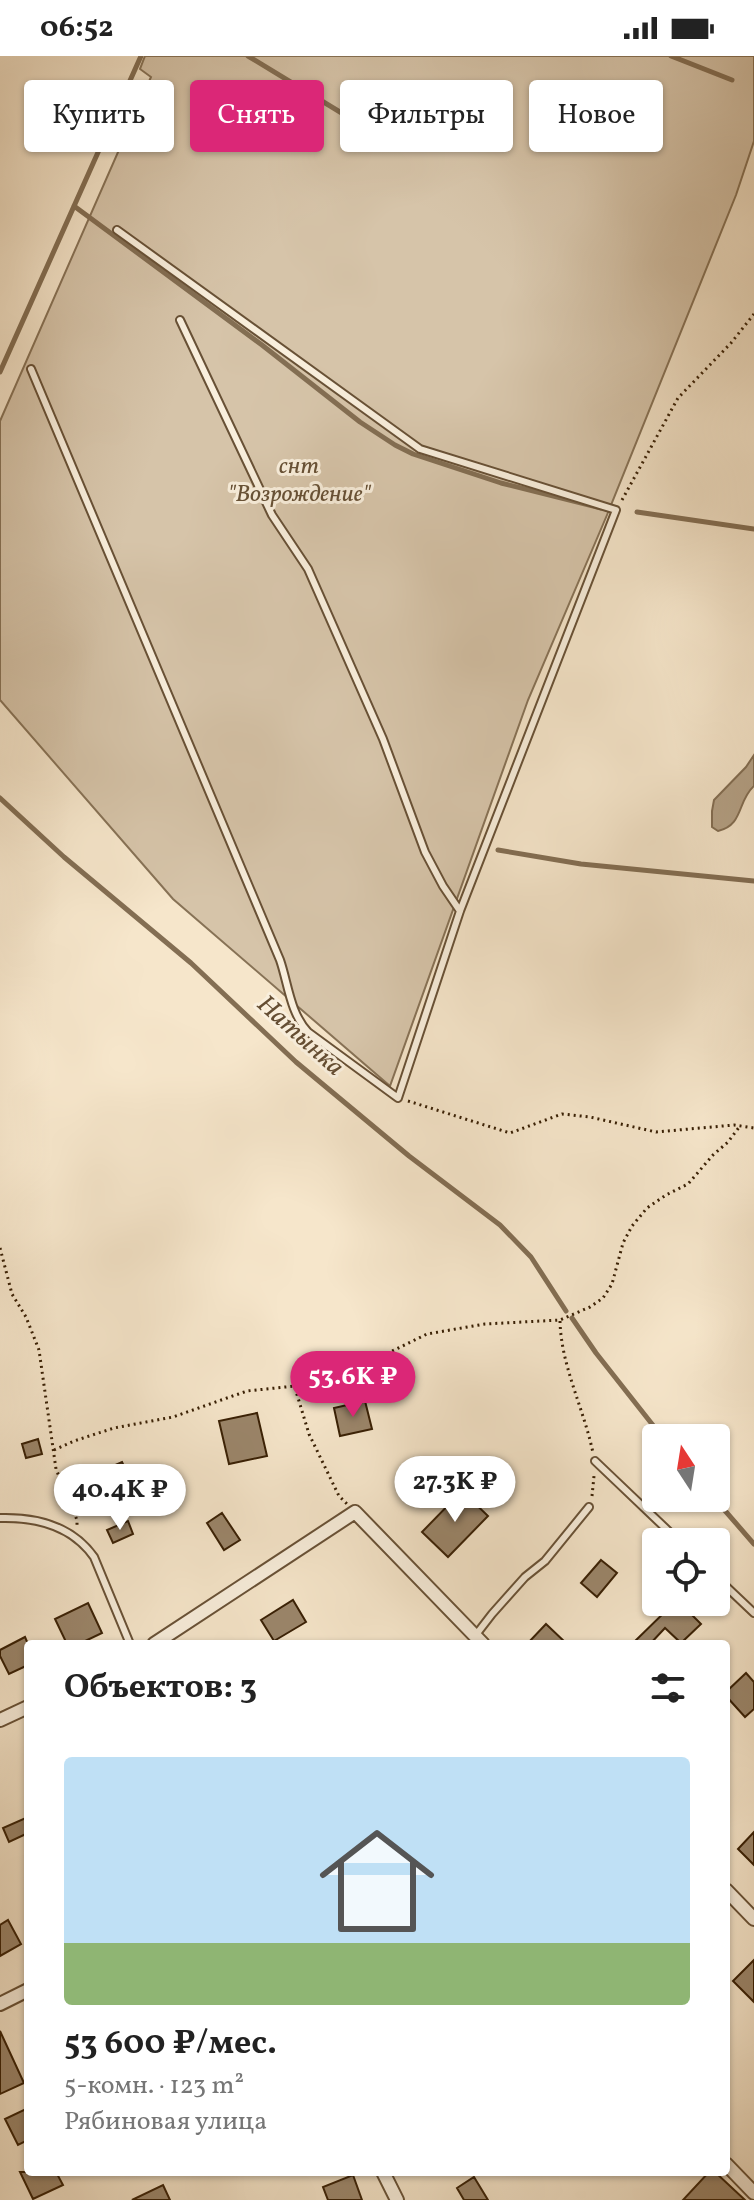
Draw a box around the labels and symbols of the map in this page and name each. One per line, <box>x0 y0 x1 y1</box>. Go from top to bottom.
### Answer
park label: снт "Возрождение" <box>228 450 371 512</box>
water label: Натынка <box>248 987 352 1085</box>
pin: 53.6K ₽ <box>279 1351 427 1419</box>
north arrow <box>642 1424 730 1512</box>
pin: 27.3K ₽ <box>381 1456 529 1524</box>
pin: 40.4K ₽ <box>46 1464 194 1532</box>

